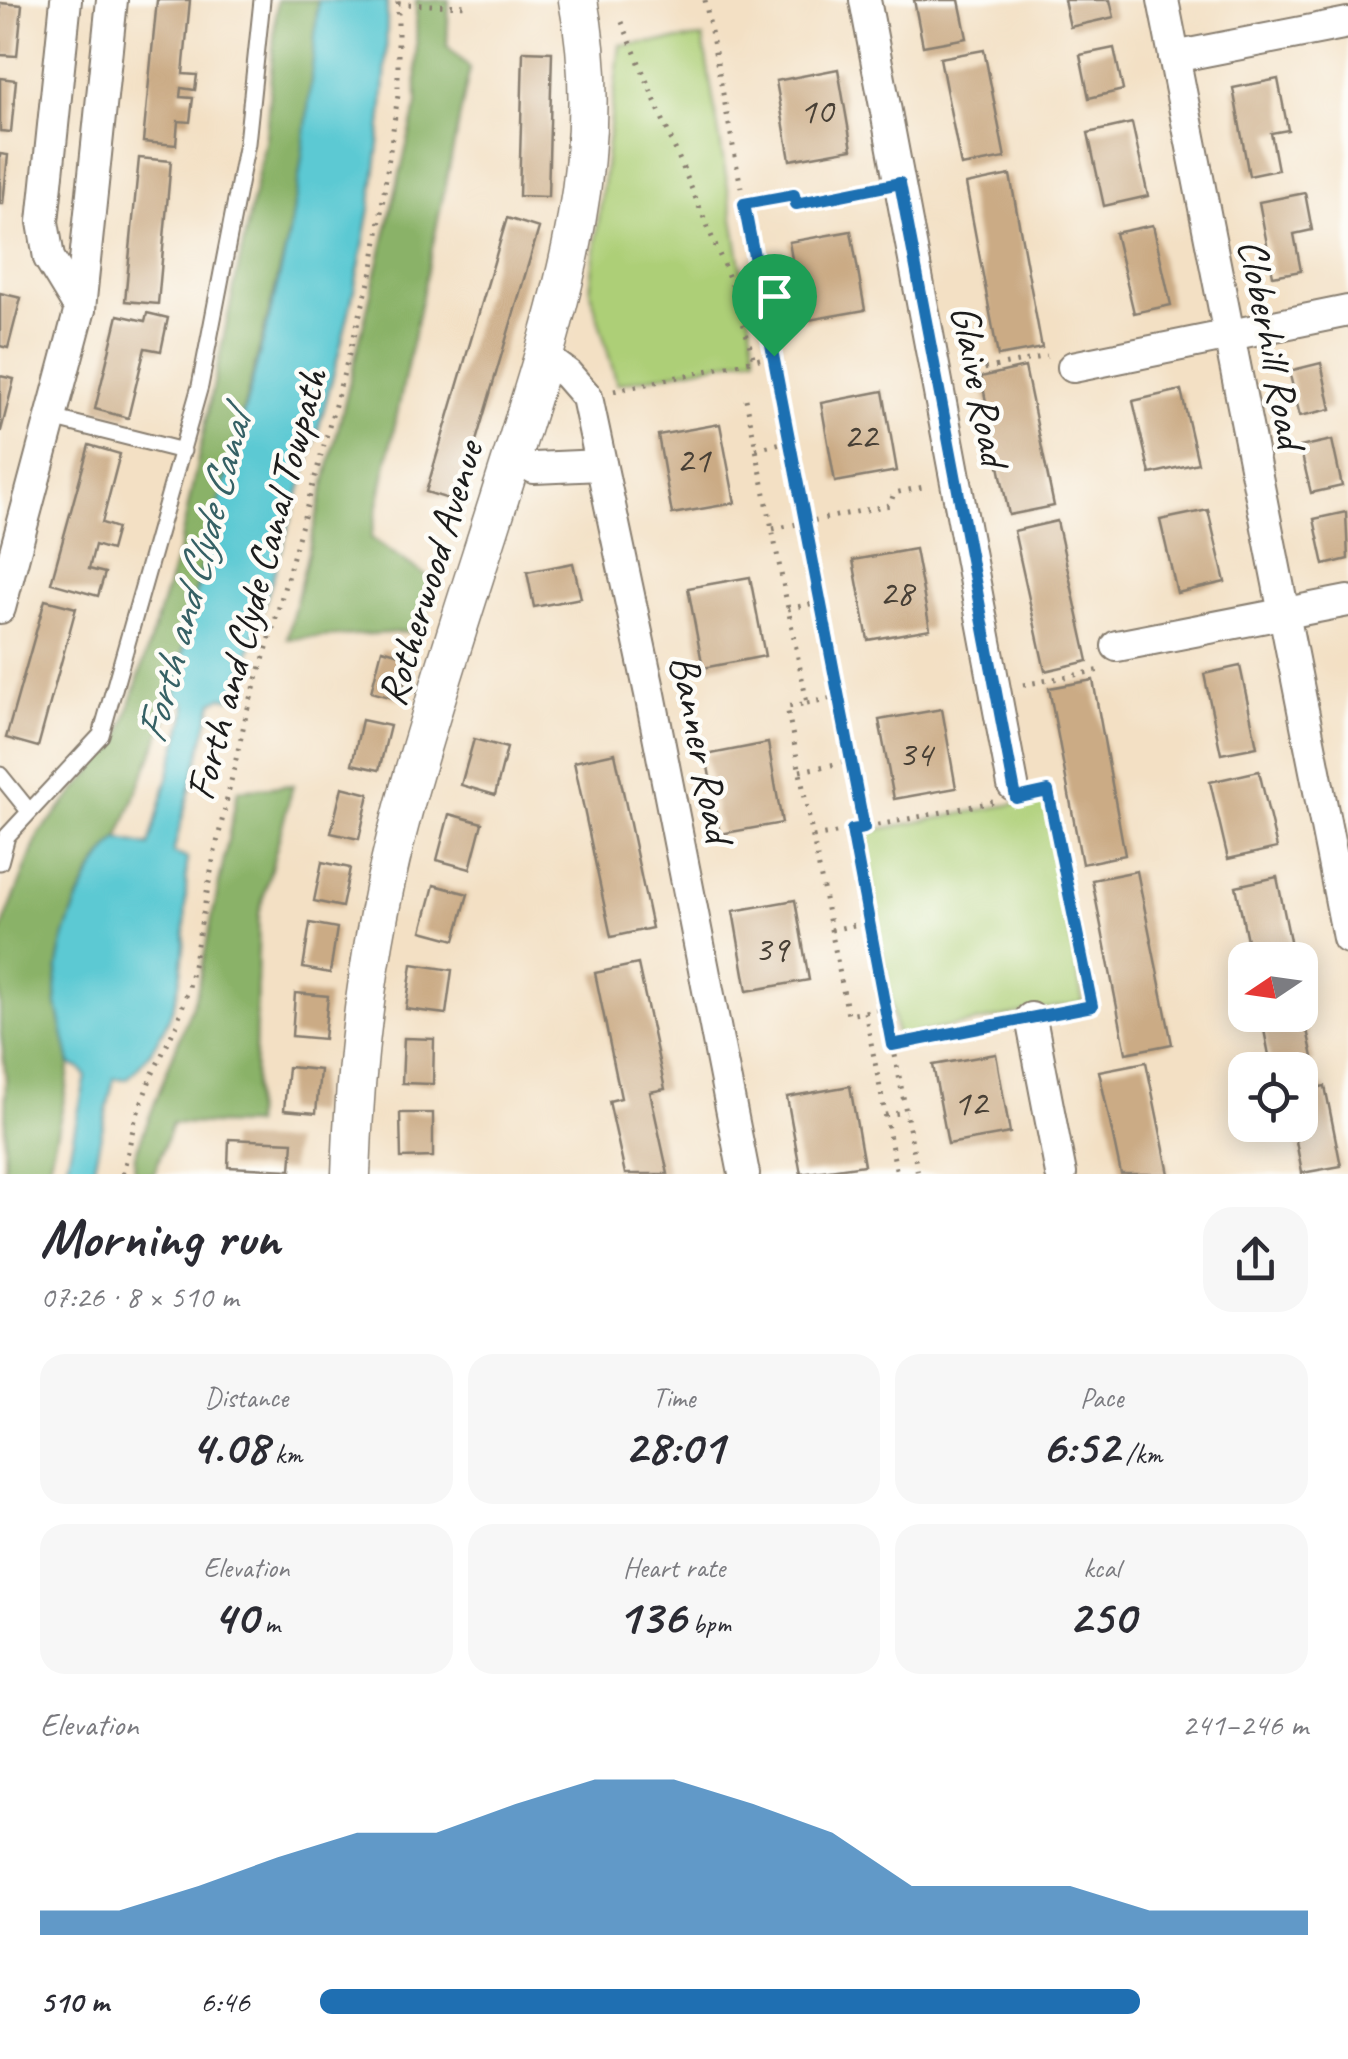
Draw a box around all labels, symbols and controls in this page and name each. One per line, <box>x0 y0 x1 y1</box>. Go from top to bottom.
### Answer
house number: 10 <box>799 87 836 134</box>
street label: Cloberhill Road <box>1225 235 1319 458</box>
pin <box>732 254 817 357</box>
icon: arrive <box>747 269 802 324</box>
street label: Glaive Road <box>938 301 1022 475</box>
street label: Forth and Clyde Canal Towpath <box>173 361 340 806</box>
water label: Forth and Clyde Canal <box>122 394 268 749</box>
house number: 22 <box>843 412 880 459</box>
street label: Rotherwood Avenue <box>365 432 497 712</box>
house number: 21 <box>676 436 712 483</box>
house number: 28 <box>879 569 917 616</box>
street label: Banner Road <box>658 651 747 852</box>
house number: 34 <box>898 730 936 777</box>
house number: 39 <box>754 925 791 972</box>
north arrow <box>1228 942 1318 1032</box>
map controls <box>1228 942 1318 1142</box>
button: locate <box>1228 1052 1318 1142</box>
house number: 12 <box>953 1079 990 1126</box>
text: Morning run <box>40 1203 280 1273</box>
button: share <box>1203 1207 1308 1312</box>
text: 07:26 · 8 × 510 m <box>40 1276 238 1317</box>
text: Distance <box>205 1380 288 1415</box>
text: Time <box>653 1380 695 1415</box>
text: Pace <box>1080 1380 1123 1415</box>
text: 4.08 <box>191 1415 268 1478</box>
text: 28:01 <box>624 1415 724 1478</box>
text: 6:52 <box>1041 1415 1119 1478</box>
text: km <box>268 1436 302 1471</box>
text: /km <box>1119 1436 1162 1471</box>
text: Elevation <box>203 1550 289 1585</box>
text: Heart rate <box>623 1550 725 1585</box>
text: kcal <box>1083 1550 1120 1585</box>
text: 40 <box>213 1585 258 1648</box>
text: 136 <box>617 1585 686 1648</box>
text: 250 <box>1068 1585 1135 1648</box>
text: m <box>258 1606 280 1641</box>
text: bpm <box>686 1606 731 1641</box>
text: Elevation <box>40 1704 138 1745</box>
text: 241–246 m <box>1182 1704 1308 1745</box>
text: 510 m <box>40 1981 109 2022</box>
text: 6:46 <box>200 1981 250 2022</box>

